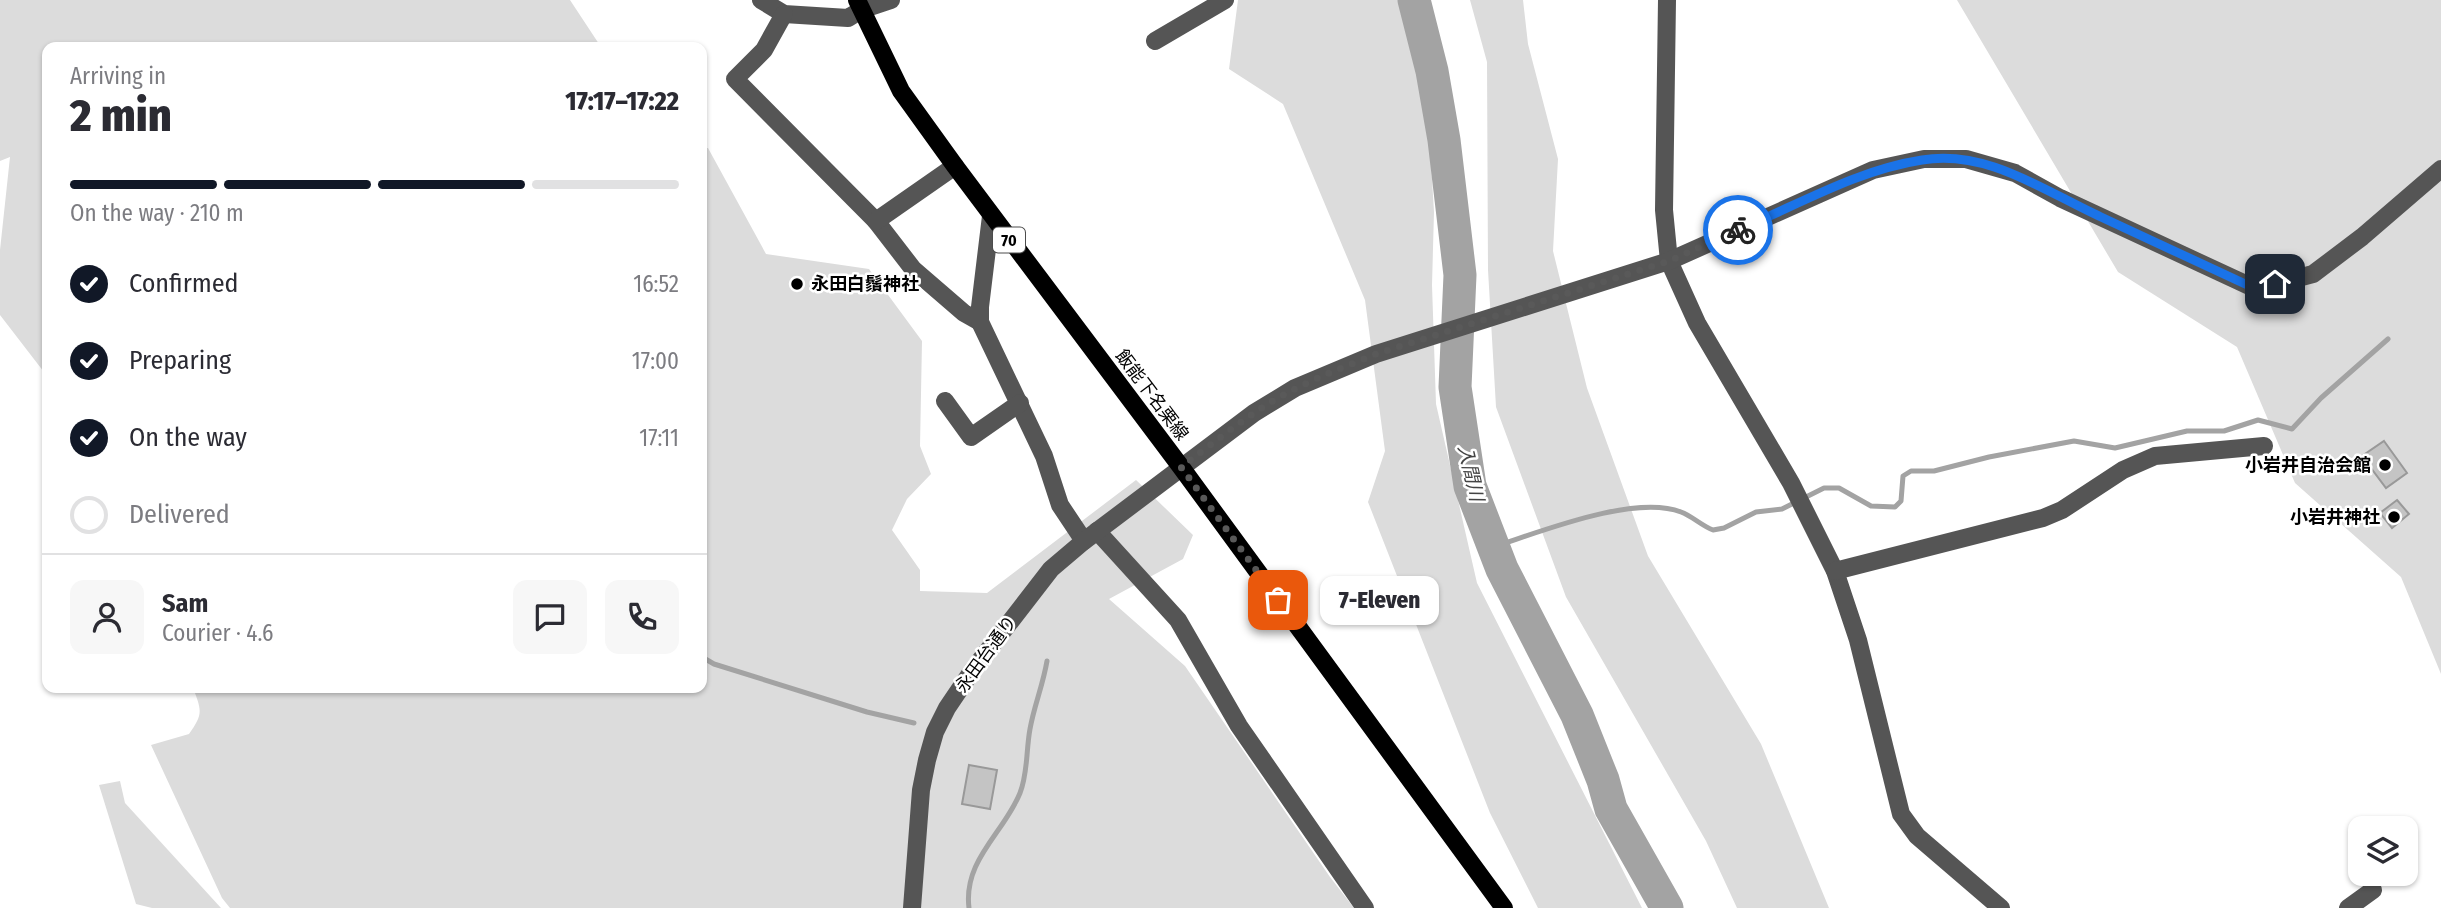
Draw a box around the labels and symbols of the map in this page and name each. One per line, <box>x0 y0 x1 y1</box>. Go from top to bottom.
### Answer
courier <box>1703 195 1773 265</box>
road number: 70 <box>993 228 1025 252</box>
pin <box>2245 254 2305 314</box>
place label: 永田白鬚神社 <box>811 273 919 295</box>
marker: 永田白鬚神社 <box>789 276 805 292</box>
street label: 飯能下名栗線 <box>1111 345 1193 445</box>
water label: 入間川 <box>1453 443 1489 505</box>
place label: 小岩井自治会館 <box>2245 454 2371 476</box>
marker: 小岩井自治会館 <box>2377 457 2393 473</box>
place label: 小岩井神社 <box>2290 506 2380 528</box>
marker: 小岩井神社 <box>2386 509 2402 525</box>
pin <box>1248 570 1308 630</box>
callout: 7-Eleven <box>1320 576 1439 624</box>
street label: 永田台通り <box>951 611 1021 697</box>

